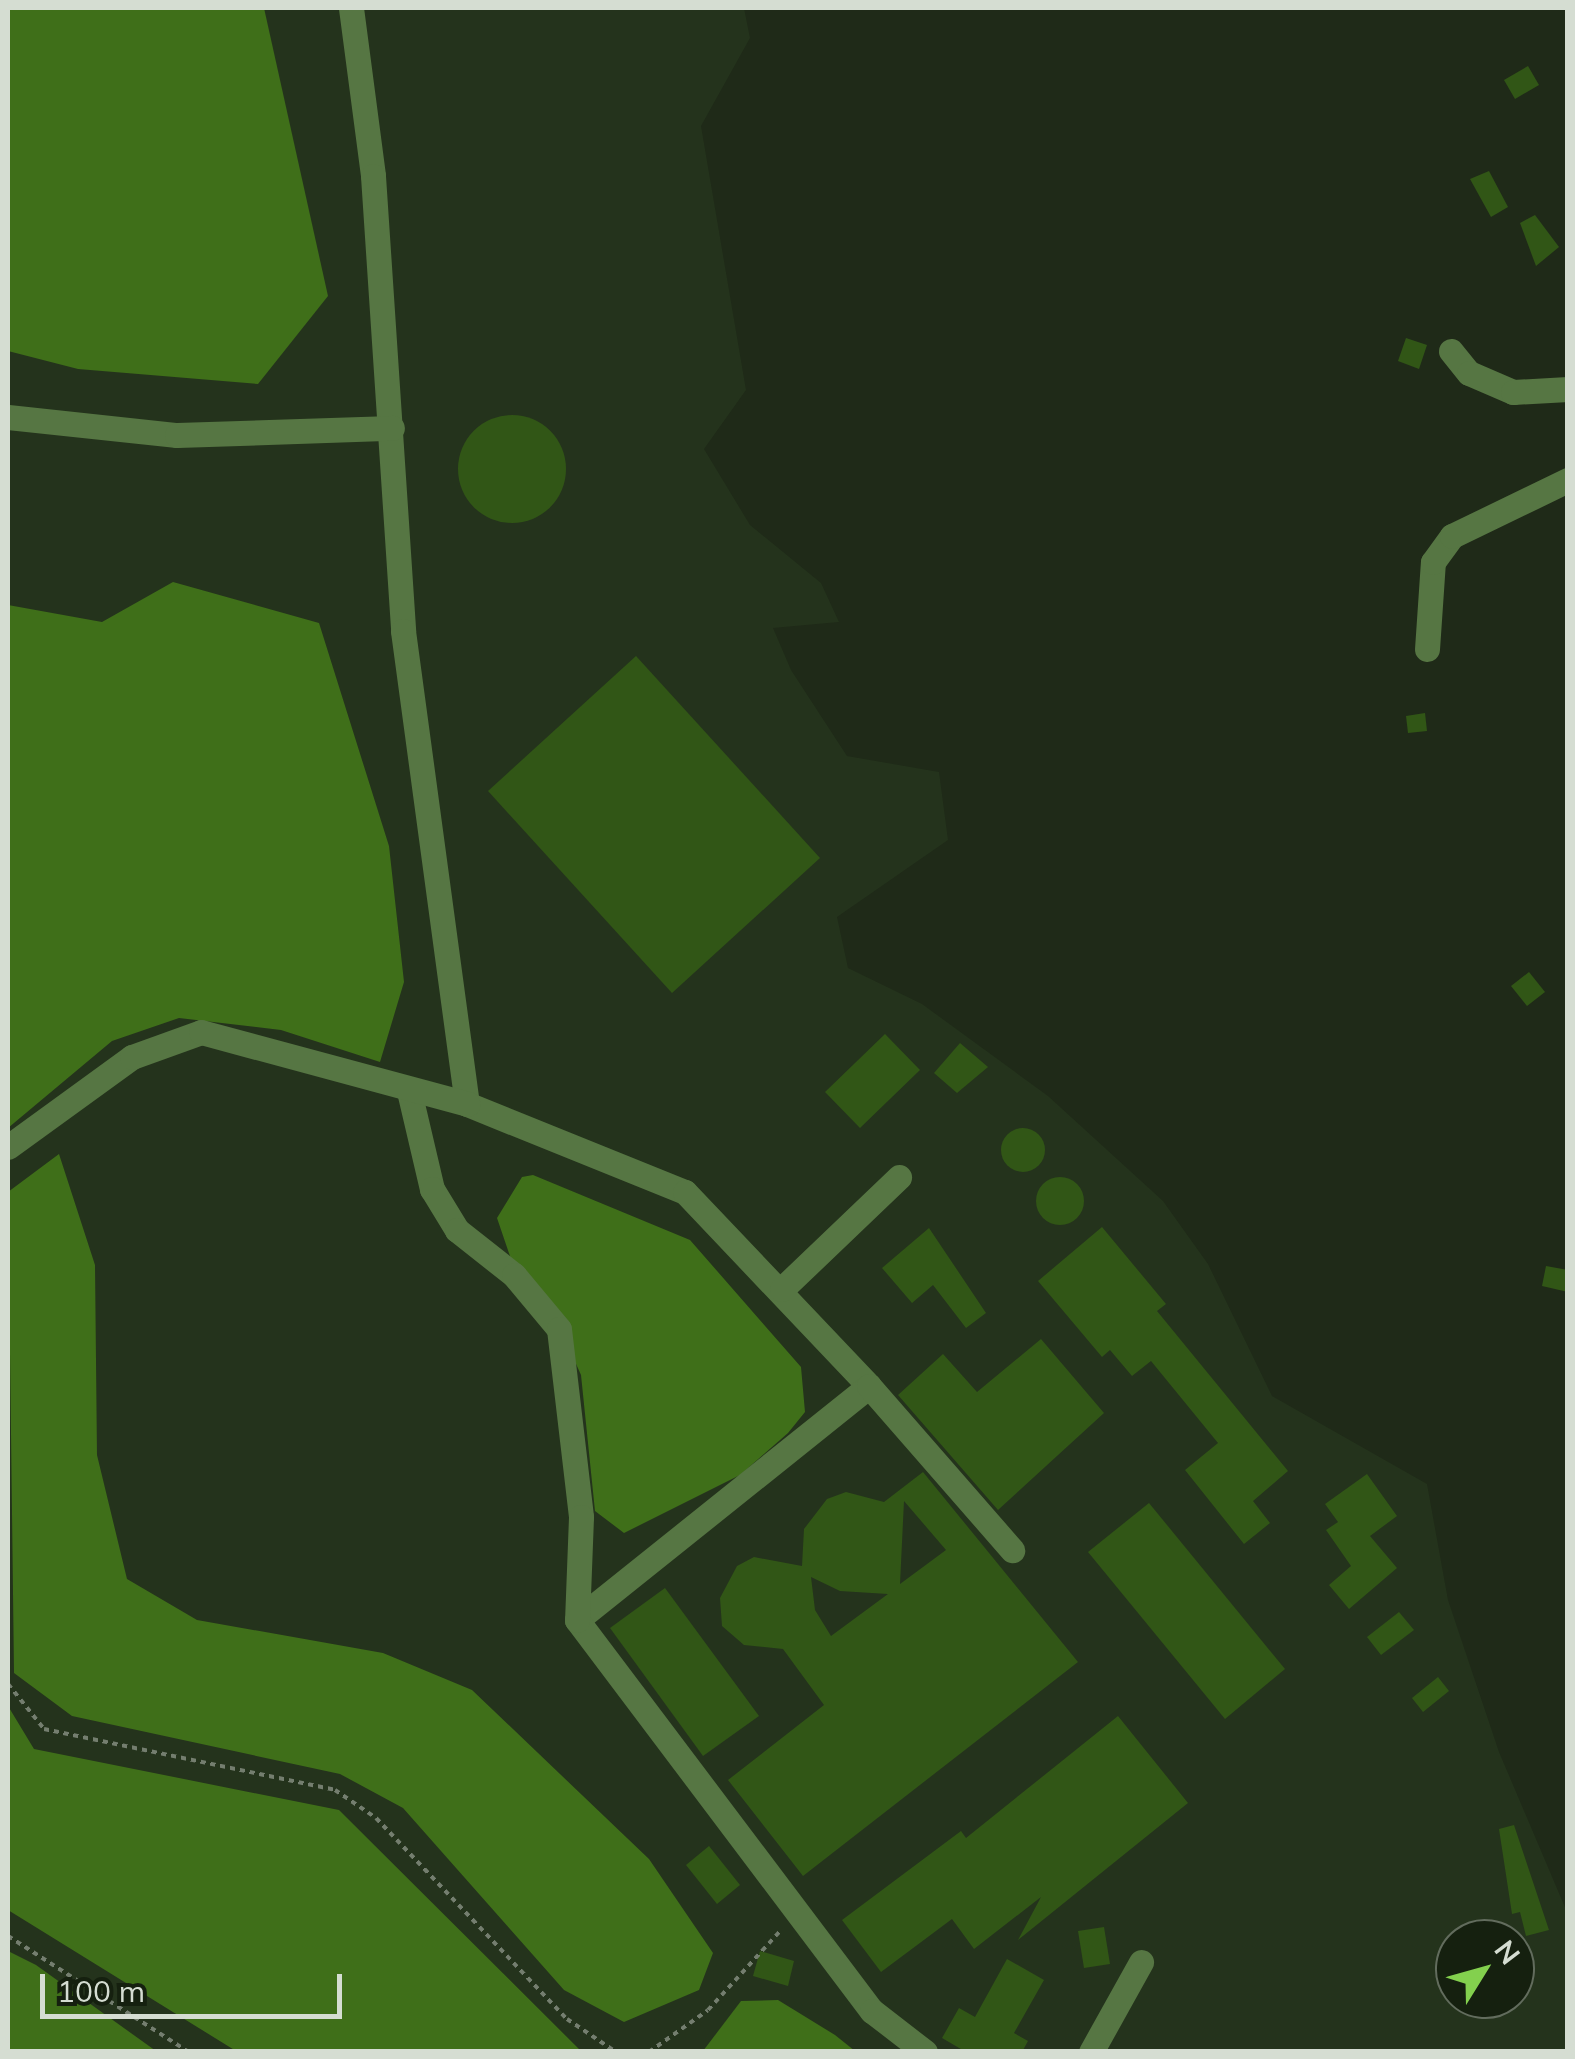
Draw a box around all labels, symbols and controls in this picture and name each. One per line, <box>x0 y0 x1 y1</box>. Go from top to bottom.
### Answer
north arrow <box>1435 1919 1535 2019</box>
text: N <box>1487 1933 1528 1971</box>
scale bar <box>45 1954 348 2016</box>
text: 100 m <box>57 1972 145 2010</box>

